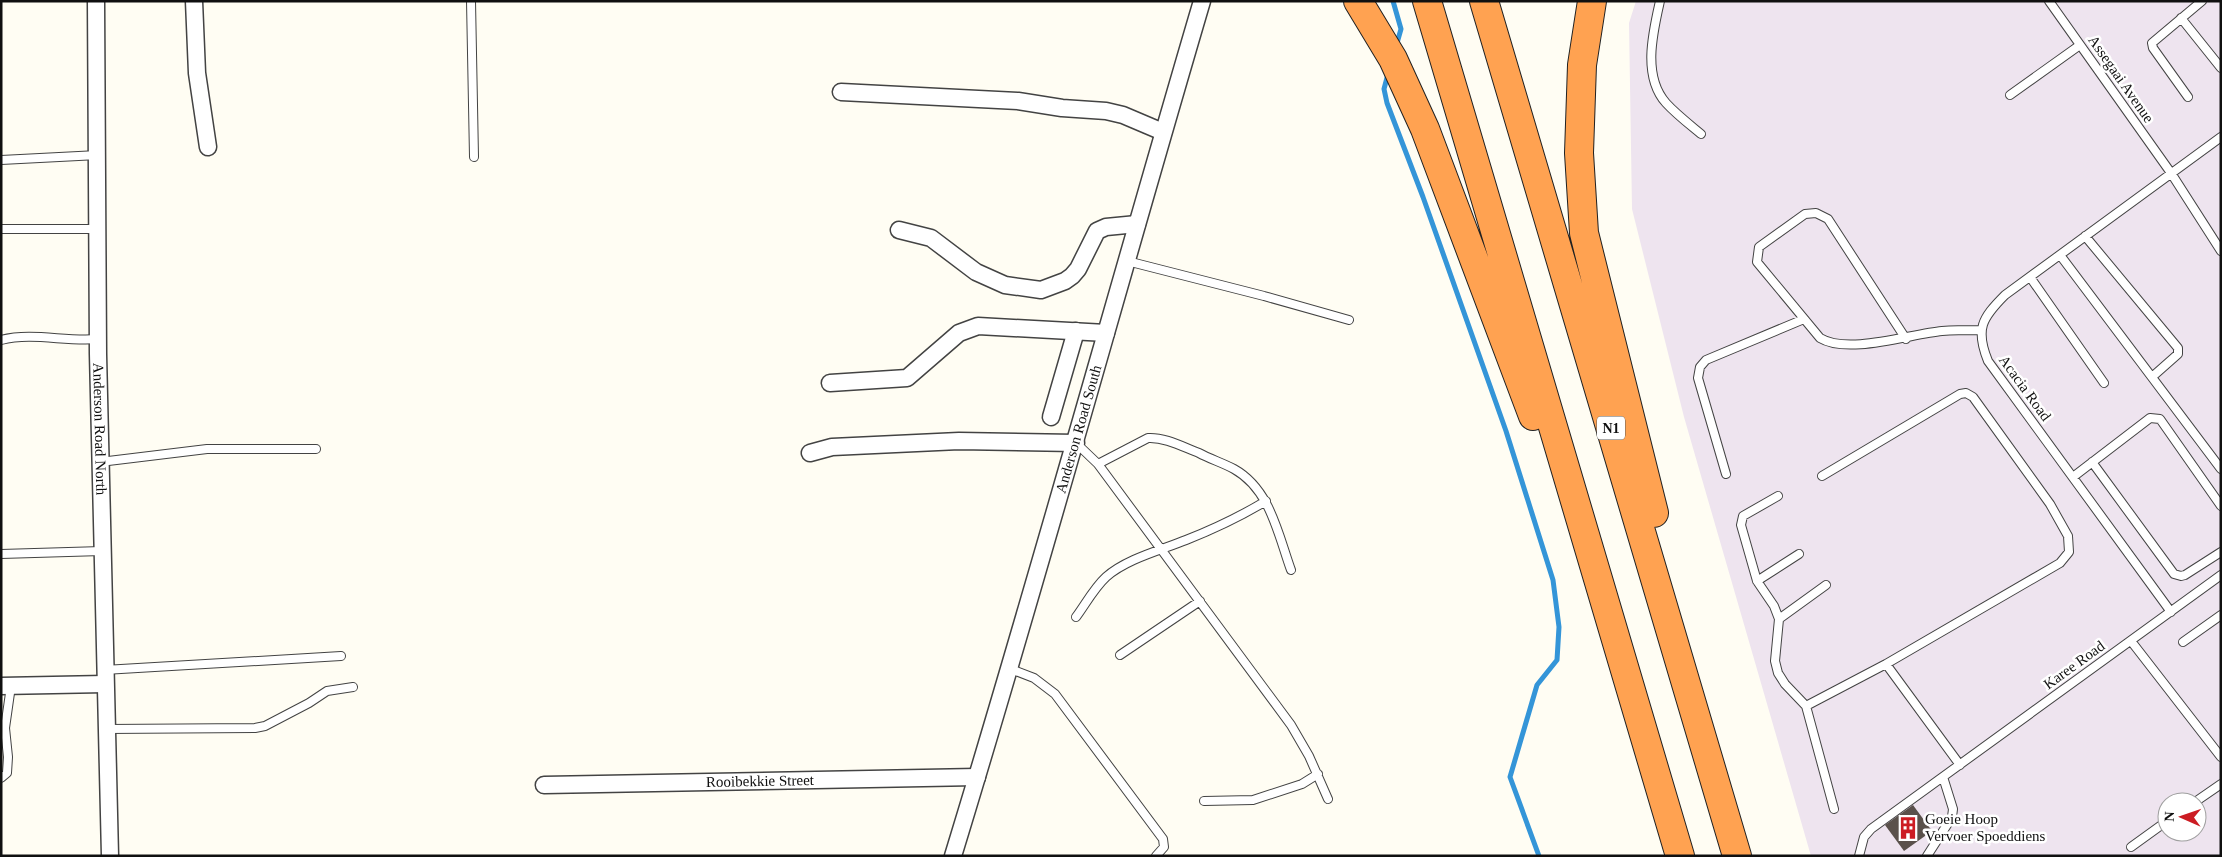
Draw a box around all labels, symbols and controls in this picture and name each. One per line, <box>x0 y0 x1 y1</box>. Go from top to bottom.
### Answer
street label: Assegaai Avenue <box>2085 32 2157 126</box>
street label: Acacia Road <box>1996 352 2054 424</box>
street label: Anderson Road North <box>90 363 109 496</box>
street label: Anderson Road South <box>1053 363 1105 495</box>
road number: N1 <box>1597 416 1625 439</box>
street label: Karee Road <box>2040 637 2108 692</box>
street label: Rooibekkie Street <box>706 772 815 790</box>
north arrow <box>2157 792 2207 842</box>
place label: Goeie Hoop Vervoer Spoeddiens <box>1925 811 2046 844</box>
text: N <box>2162 811 2177 822</box>
building icon: Goeie Hoop Vervoer Spoeddiens <box>1895 815 1921 841</box>

